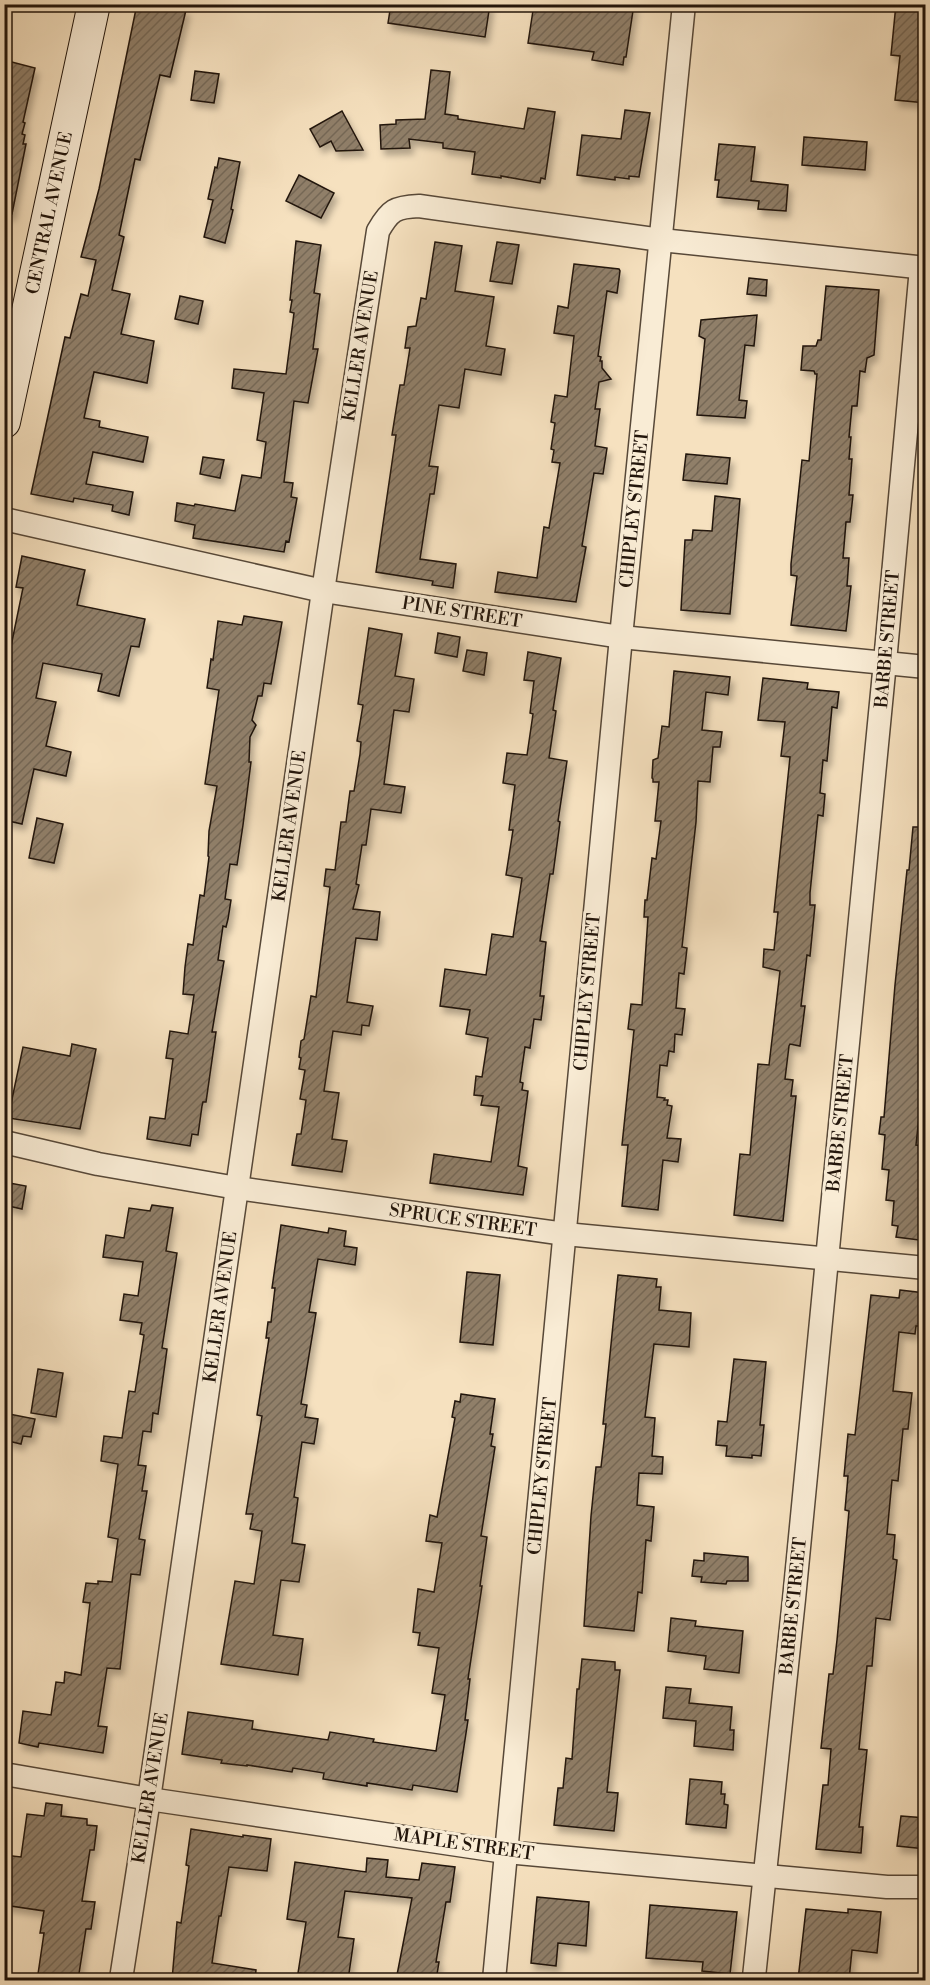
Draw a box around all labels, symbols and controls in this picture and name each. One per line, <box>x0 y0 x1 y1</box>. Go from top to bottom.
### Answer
street label: CENTRAL AVENUE <box>21 130 78 297</box>
street label: KELLER AVENUE <box>337 269 384 423</box>
street label: CHIPLEY STREET <box>615 429 654 589</box>
street label: BARBE STREET <box>870 569 905 710</box>
street label: PINE STREET <box>400 592 524 633</box>
street label: KELLER AVENUE <box>267 749 312 903</box>
street label: CHIPLEY STREET <box>569 912 606 1072</box>
street label: BARBE STREET <box>822 1053 859 1194</box>
street label: SPRUCE STREET <box>388 1199 538 1242</box>
street label: KELLER AVENUE <box>198 1230 243 1384</box>
street label: CHIPLEY STREET <box>523 1396 562 1556</box>
street label: BARBE STREET <box>775 1536 812 1677</box>
street label: KELLER AVENUE <box>127 1711 174 1865</box>
street label: MAPLE STREET <box>392 1823 536 1866</box>

